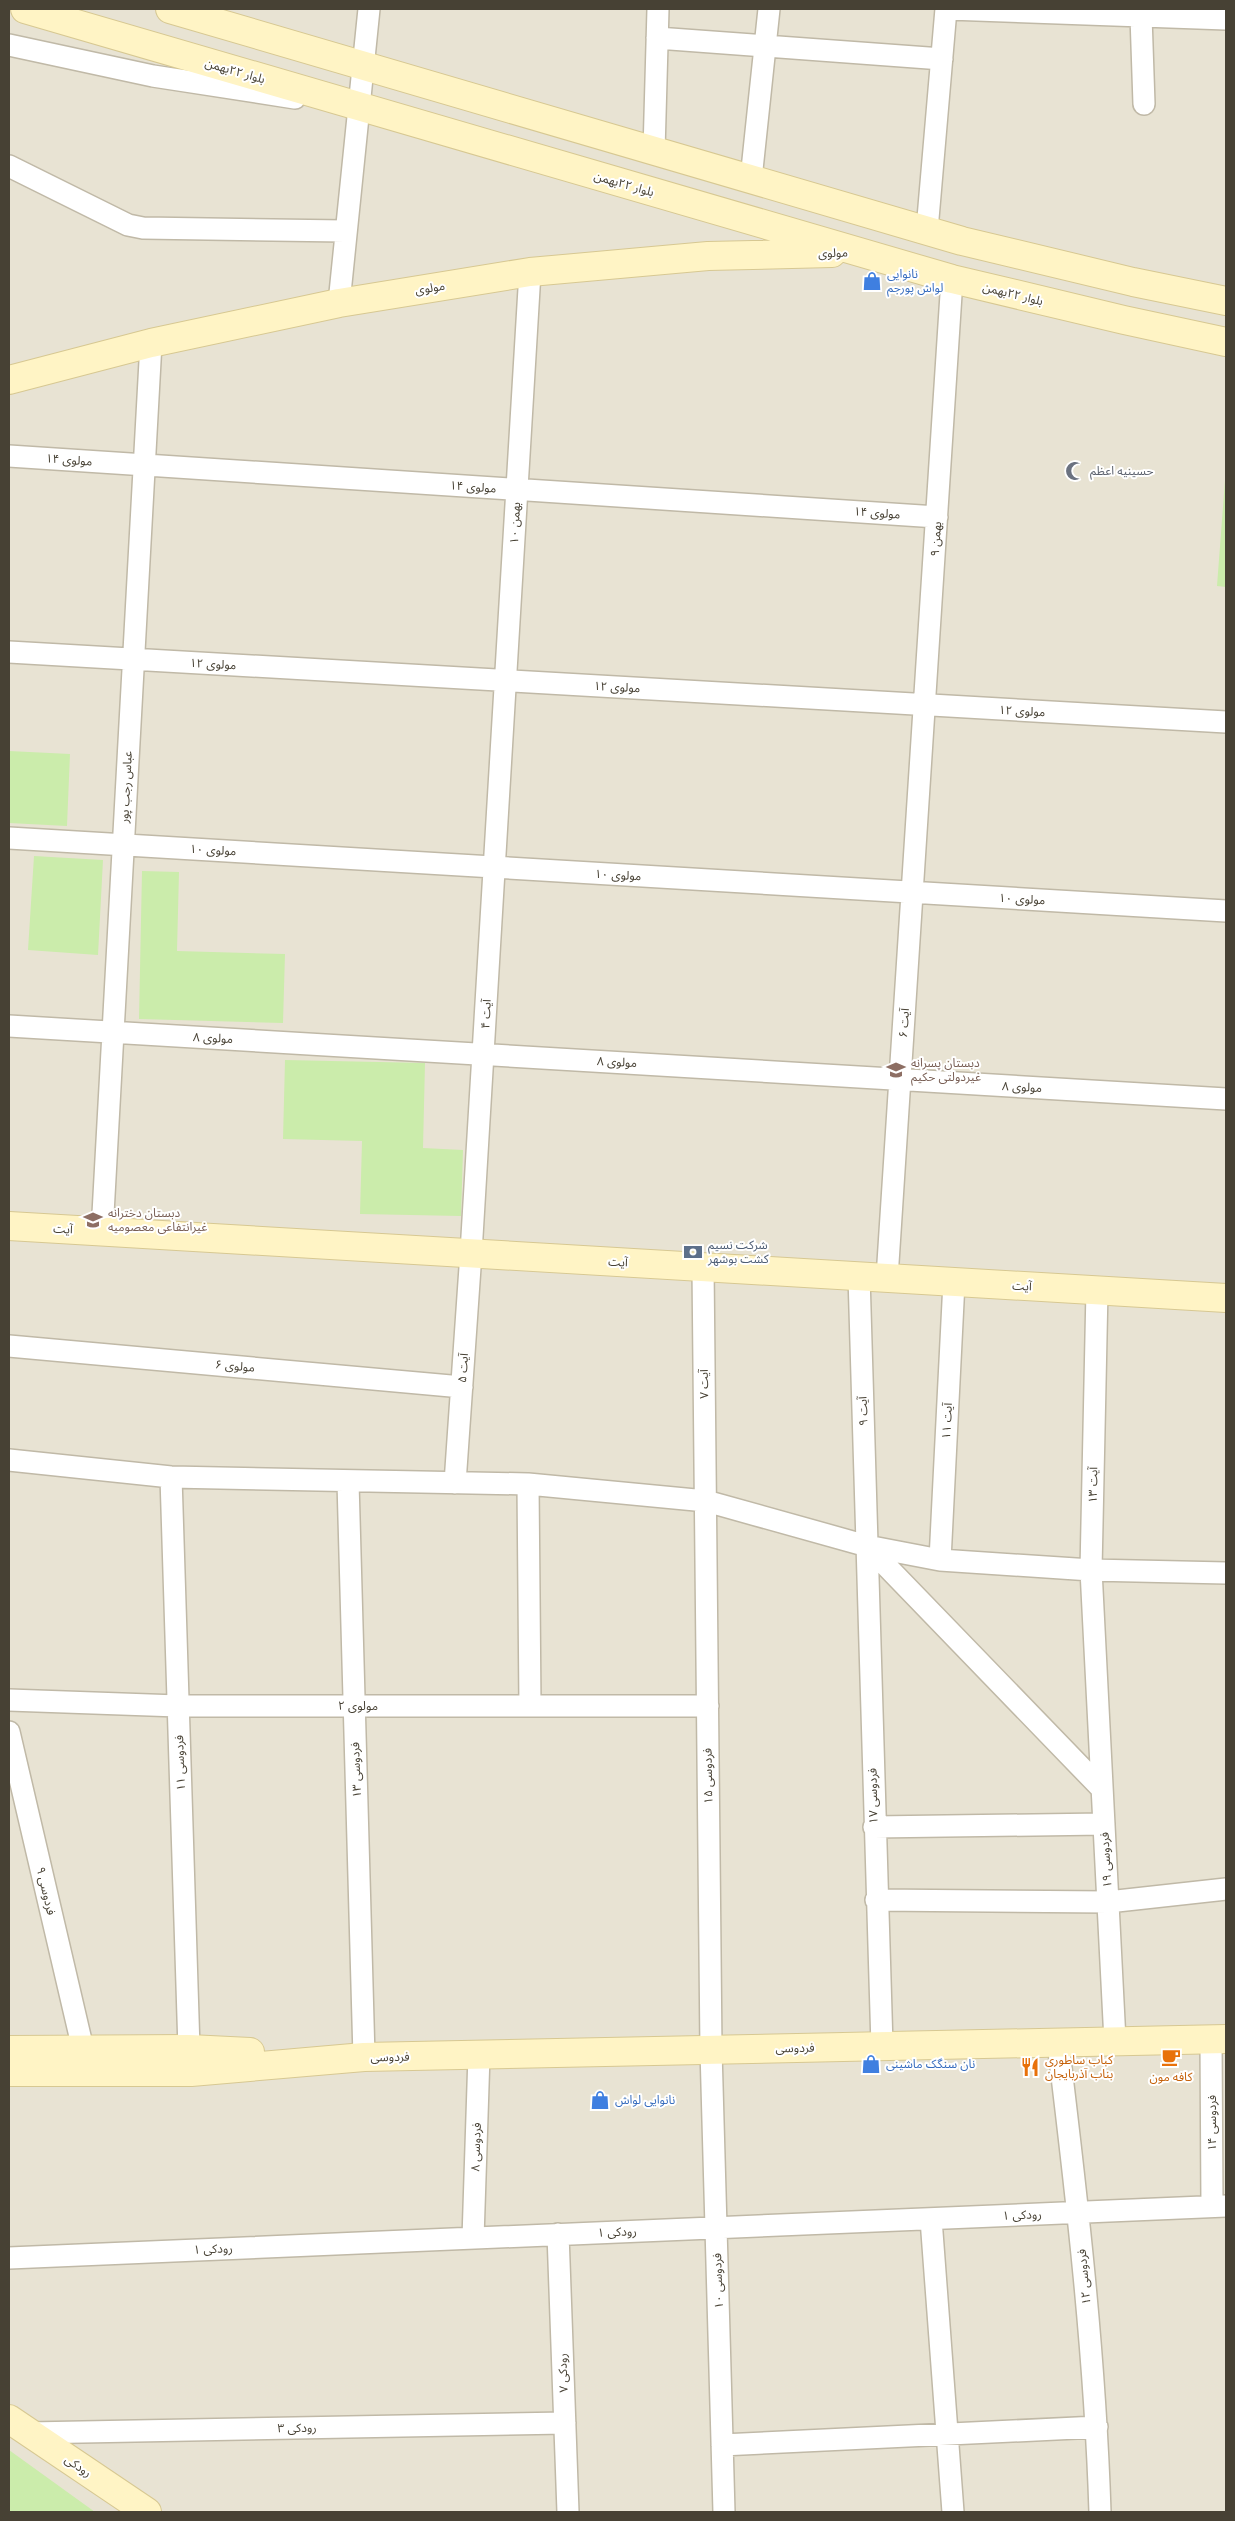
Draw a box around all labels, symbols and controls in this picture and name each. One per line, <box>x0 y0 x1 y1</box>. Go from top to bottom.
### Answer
street label: بلوار ۲۲بهمن <box>203 56 267 86</box>
street label: بلوار ۲۲بهمن <box>592 169 656 199</box>
street label: مولوی <box>818 245 848 261</box>
place label: نانوایی لواش پورجم <box>887 267 943 297</box>
shop icon: نانوایی لواش پورجم <box>861 270 883 292</box>
street label: مولوی <box>414 279 446 297</box>
street label: بلوار ۲۲بهمن <box>981 280 1045 308</box>
street label: مولوی ۱۴ <box>45 451 93 469</box>
mosque icon: حسینیه اعظم <box>1064 460 1086 482</box>
place label: حسینیه اعظم <box>1090 464 1154 480</box>
street label: مولوی ۱۴ <box>449 478 497 496</box>
street label: بهمن ۱۰ <box>507 502 523 544</box>
street label: مولوی ۱۴ <box>853 504 901 522</box>
street label: بهمن ۹ <box>928 521 944 557</box>
street label: مولوی ۱۲ <box>189 656 237 672</box>
street label: مولوی ۱۲ <box>593 679 641 695</box>
street label: مولوی ۱۲ <box>998 703 1046 719</box>
street label: عباس رجب پور <box>117 751 136 825</box>
street label: مولوی ۱۰ <box>189 842 237 858</box>
street label: مولوی ۱۰ <box>594 867 642 883</box>
street label: مولوی ۱۰ <box>998 891 1046 907</box>
street label: آیت ۴ <box>478 998 494 1029</box>
street label: آیت ۶ <box>896 1007 912 1038</box>
street label: مولوی ۸ <box>193 1030 233 1046</box>
street label: مولوی ۸ <box>597 1054 637 1070</box>
place label: دبستان پسرانه غیردولتی حکیم <box>911 1056 981 1086</box>
school or university icon: دبستان پسرانه غیردولتی حکیم <box>885 1059 907 1081</box>
street label: مولوی ۸ <box>1002 1079 1042 1095</box>
place label: دبستان دخترانه غیرانتفاعی معصومیه <box>108 1206 207 1234</box>
school or university icon: دبستان دخترانه غیرانتفاعی معصومیه <box>82 1209 104 1231</box>
street label: آیت <box>53 1221 74 1237</box>
place label: شرکت نسیم کشت بوشهر <box>707 1238 770 1266</box>
bank icon: شرکت نسیم کشت بوشهر <box>682 1241 704 1263</box>
street label: آیت <box>608 1254 629 1270</box>
street label: آیت <box>1012 1278 1033 1294</box>
street label: آیت ۵ <box>455 1352 471 1383</box>
street label: مولوی ۶ <box>214 1357 256 1375</box>
street label: آیت ۷ <box>697 1369 711 1399</box>
street label: آیت ۹ <box>855 1395 871 1426</box>
street label: آیت ۱۱ <box>939 1402 955 1440</box>
street label: آیت ۱۳ <box>1086 1466 1100 1503</box>
street label: مولوی ۲ <box>338 1699 378 1713</box>
street label: فردوسی ۱۱ <box>172 1735 188 1791</box>
street label: فردوسی ۱۳ <box>348 1742 364 1798</box>
street label: فردوسی ۱۵ <box>701 1748 715 1804</box>
street label: فردوسی ۱۷ <box>866 1768 880 1824</box>
street label: فردوسی ۱۹ <box>1098 1832 1114 1888</box>
street label: فردوسی ۹ <box>34 1865 58 1917</box>
street label: فردوسی <box>775 2041 815 2055</box>
cafe icon: کافه مون <box>1160 2046 1182 2068</box>
street label: فردوسی <box>370 2050 410 2064</box>
shop icon: نان سنگک ماشینی <box>860 2053 882 2075</box>
place label: کباب ساطوری بناب آذربایجان <box>1045 2053 1114 2081</box>
restaurant icon: کباب ساطوری بناب آذربایجان <box>1019 2056 1041 2078</box>
place label: نان سنگک ماشینی <box>886 2057 975 2071</box>
place label: کافه مون <box>1150 2070 1194 2084</box>
shop icon: نانوایی لواش <box>589 2089 611 2111</box>
place label: نانوایی لواش <box>615 2093 675 2107</box>
street label: فردوسی ۱۴ <box>1205 2095 1219 2151</box>
street label: فردوسی ۸ <box>468 2122 484 2172</box>
street label: رودکی ۱ <box>1002 2207 1042 2223</box>
street label: رودکی ۱ <box>597 2224 637 2240</box>
street label: رودکی ۱ <box>193 2241 233 2257</box>
street label: فردوسی ۱۲ <box>1075 2248 1093 2306</box>
street label: فردوسی ۱۰ <box>710 2253 726 2309</box>
street label: رودکی ۷ <box>555 2353 571 2393</box>
street label: رودکی ۳ <box>277 2421 317 2435</box>
street label: رودکی <box>62 2452 94 2480</box>

